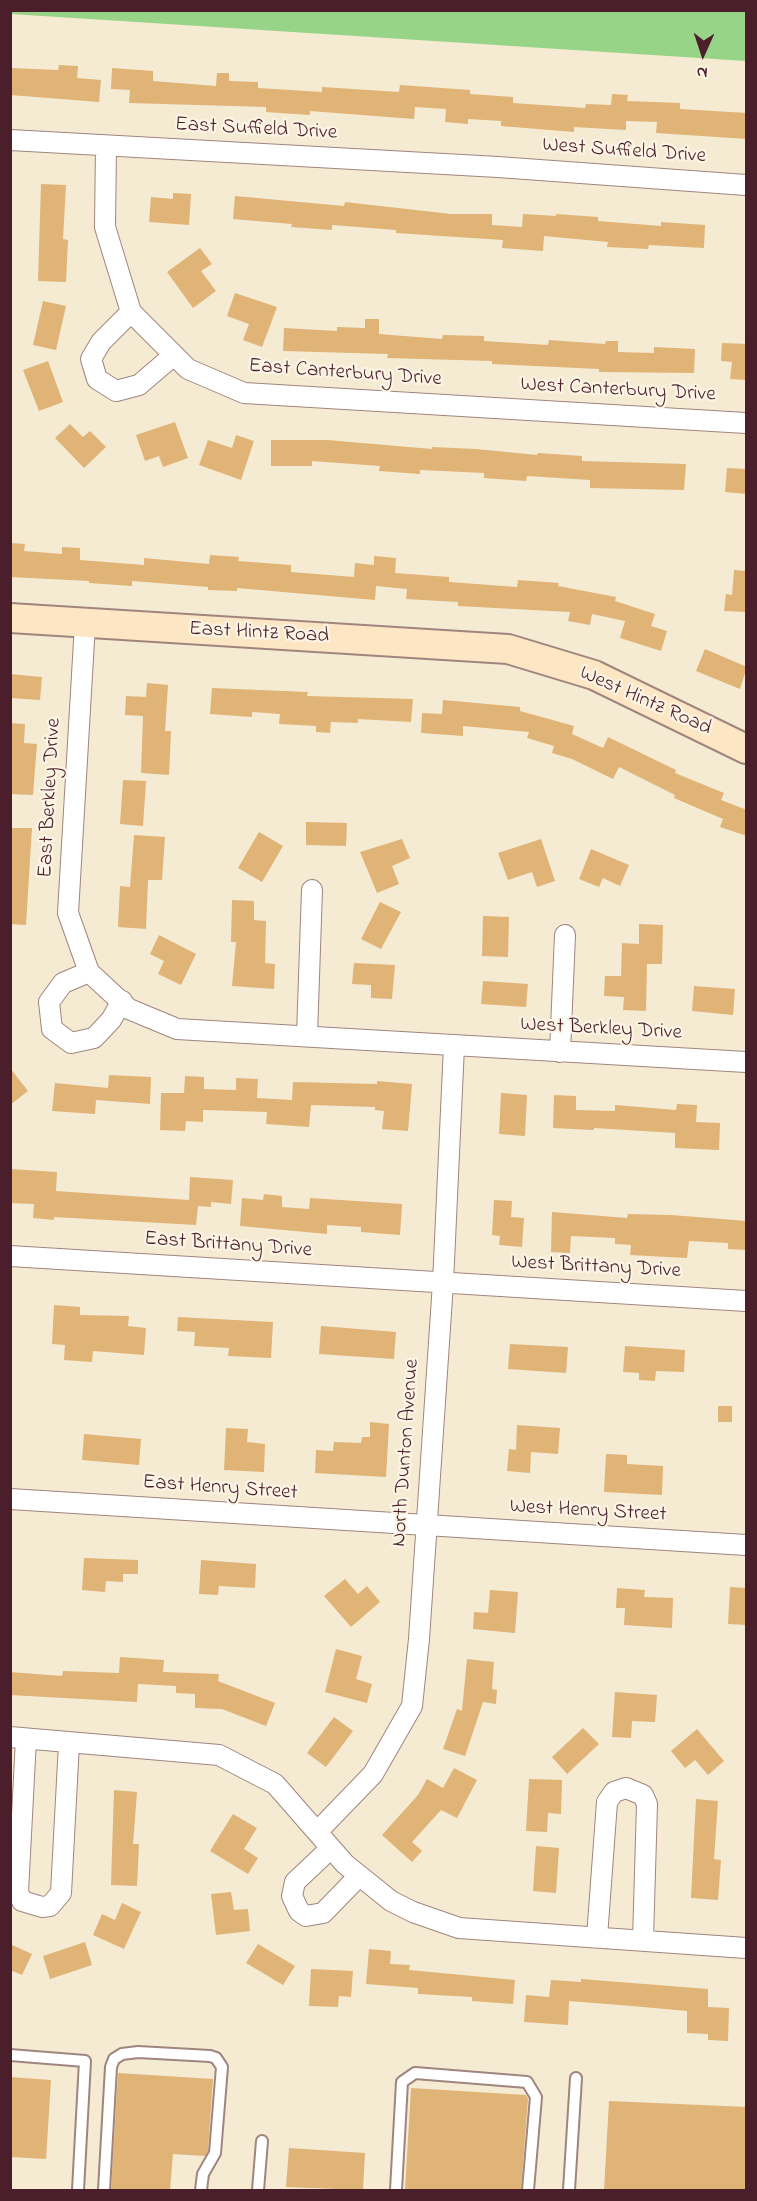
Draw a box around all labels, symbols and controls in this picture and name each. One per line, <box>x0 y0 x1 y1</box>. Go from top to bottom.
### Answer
north arrow <box>673 24 733 84</box>
text: N <box>696 60 708 84</box>
street label: East Suffield Drive <box>174 113 338 147</box>
street label: West Suffield Drive <box>541 134 707 170</box>
street label: East Canterbury Drive <box>248 355 442 393</box>
street label: West Canterbury Drive <box>520 373 716 409</box>
street label: East Hintz Road <box>188 618 330 650</box>
street label: West Hintz Road <box>575 662 715 742</box>
street label: East Berkley Drive <box>34 717 68 879</box>
street label: West Berkley Drive <box>520 1013 682 1047</box>
street label: East Brittany Drive <box>143 1228 313 1264</box>
street label: West Brittany Drive <box>511 1251 681 1285</box>
street label: North Dunton Avenue <box>388 1358 426 1548</box>
street label: East Henry Street <box>142 1471 298 1507</box>
street label: West Henry Street <box>509 1495 667 1529</box>

